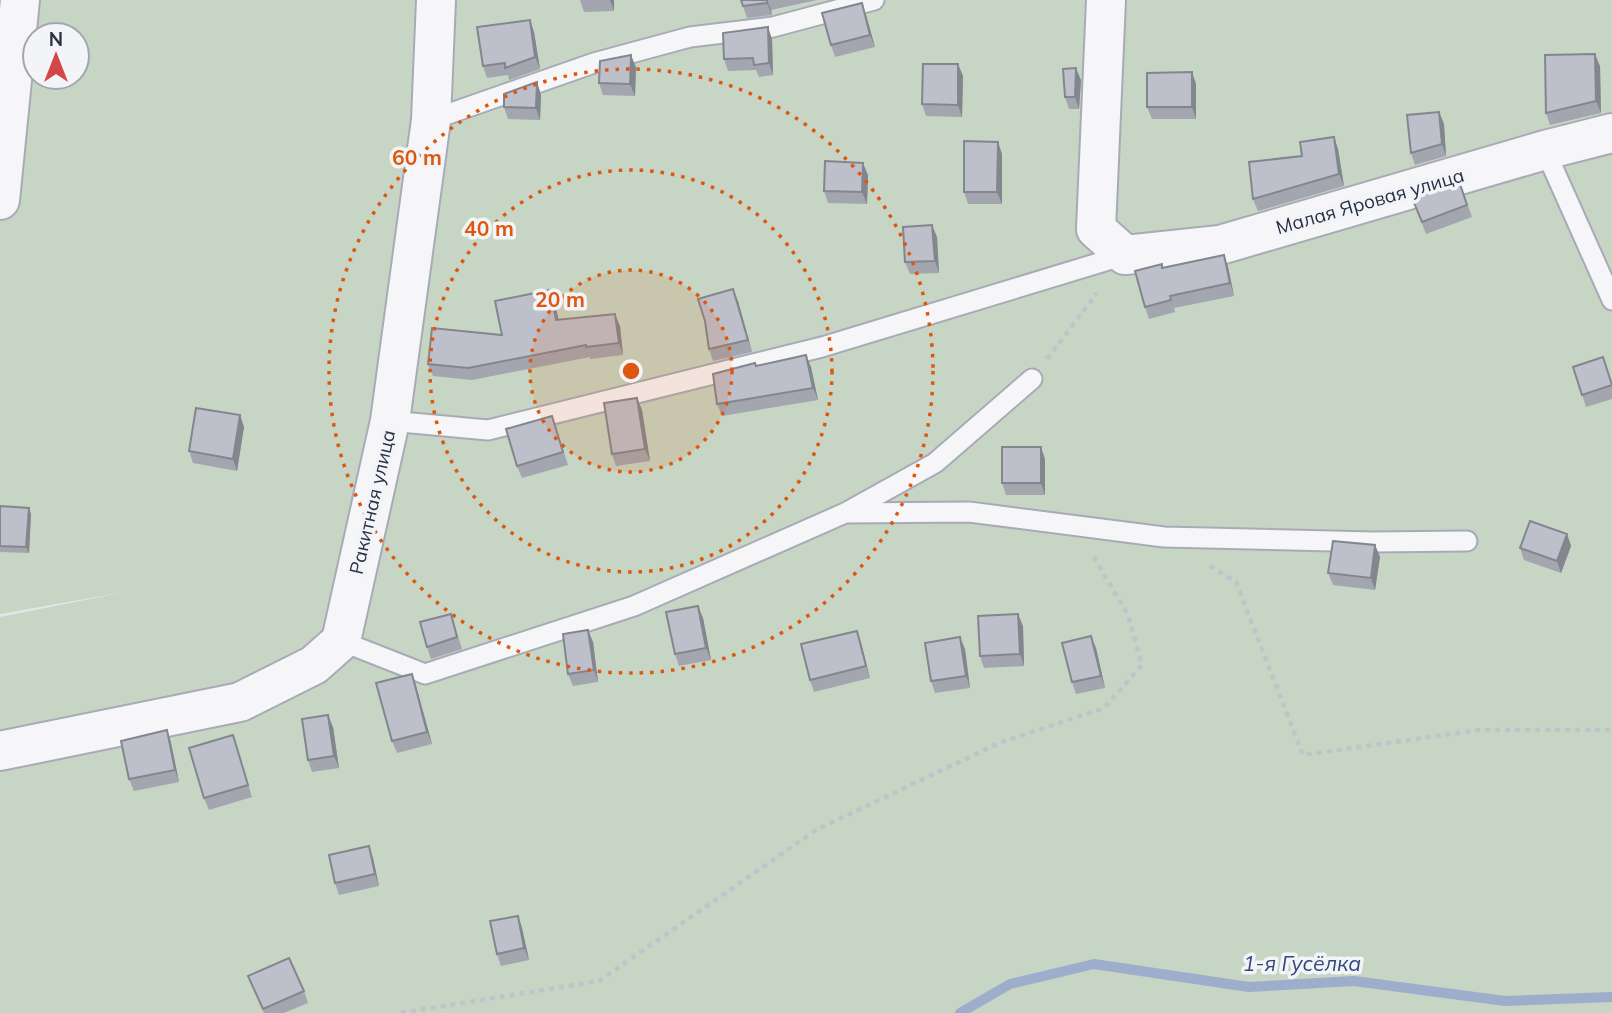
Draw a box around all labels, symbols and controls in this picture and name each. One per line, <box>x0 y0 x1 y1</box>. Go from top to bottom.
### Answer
north arrow <box>21 21 91 91</box>
text: N <box>49 27 63 51</box>
text: 60 m <box>392 144 442 170</box>
street label: Малая Яровая улица <box>1273 163 1467 239</box>
text: 40 m <box>464 215 514 241</box>
text: 20 m <box>535 286 585 312</box>
centre of rings <box>619 359 643 383</box>
street label: Ракитная улица <box>344 427 400 577</box>
water label: 1-я Гусёлка <box>1243 950 1361 976</box>

